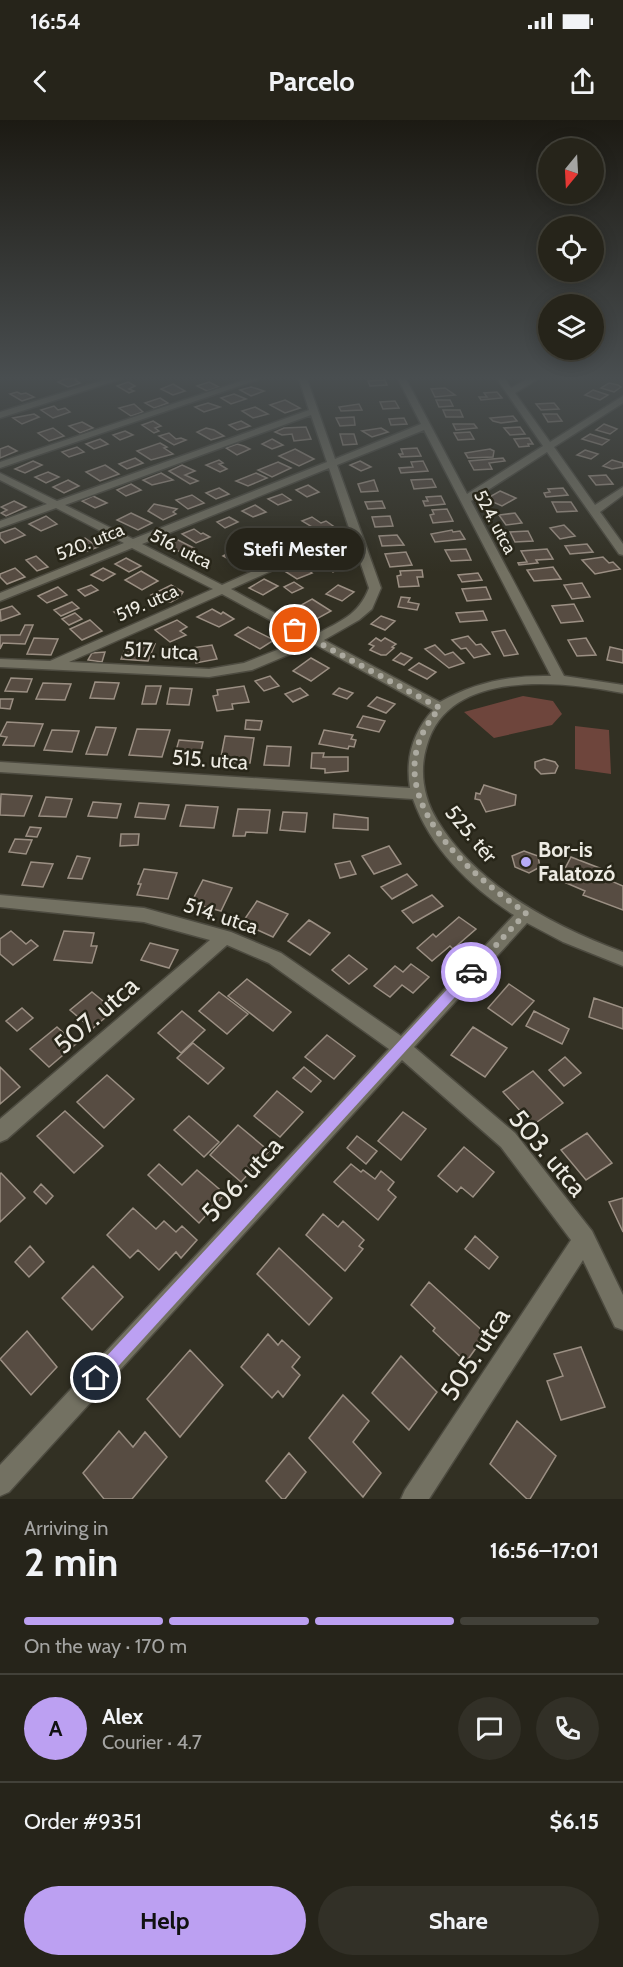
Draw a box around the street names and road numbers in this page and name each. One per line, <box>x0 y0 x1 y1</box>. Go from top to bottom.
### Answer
street label: 524. utca <box>469 486 521 558</box>
street label: 520. utca <box>53 518 128 566</box>
street label: 516. utca <box>147 524 216 574</box>
street label: 519. utca <box>113 579 182 626</box>
street label: 517. utca <box>123 636 199 665</box>
street label: 515. utca <box>171 744 249 775</box>
street label: 525. tér <box>440 800 503 868</box>
street label: 514. utca <box>181 892 262 939</box>
street label: 507. utca <box>47 969 145 1060</box>
street label: 503. utca <box>502 1103 594 1204</box>
street label: 506. utca <box>195 1129 290 1228</box>
street label: 505. utca <box>433 1301 517 1406</box>

